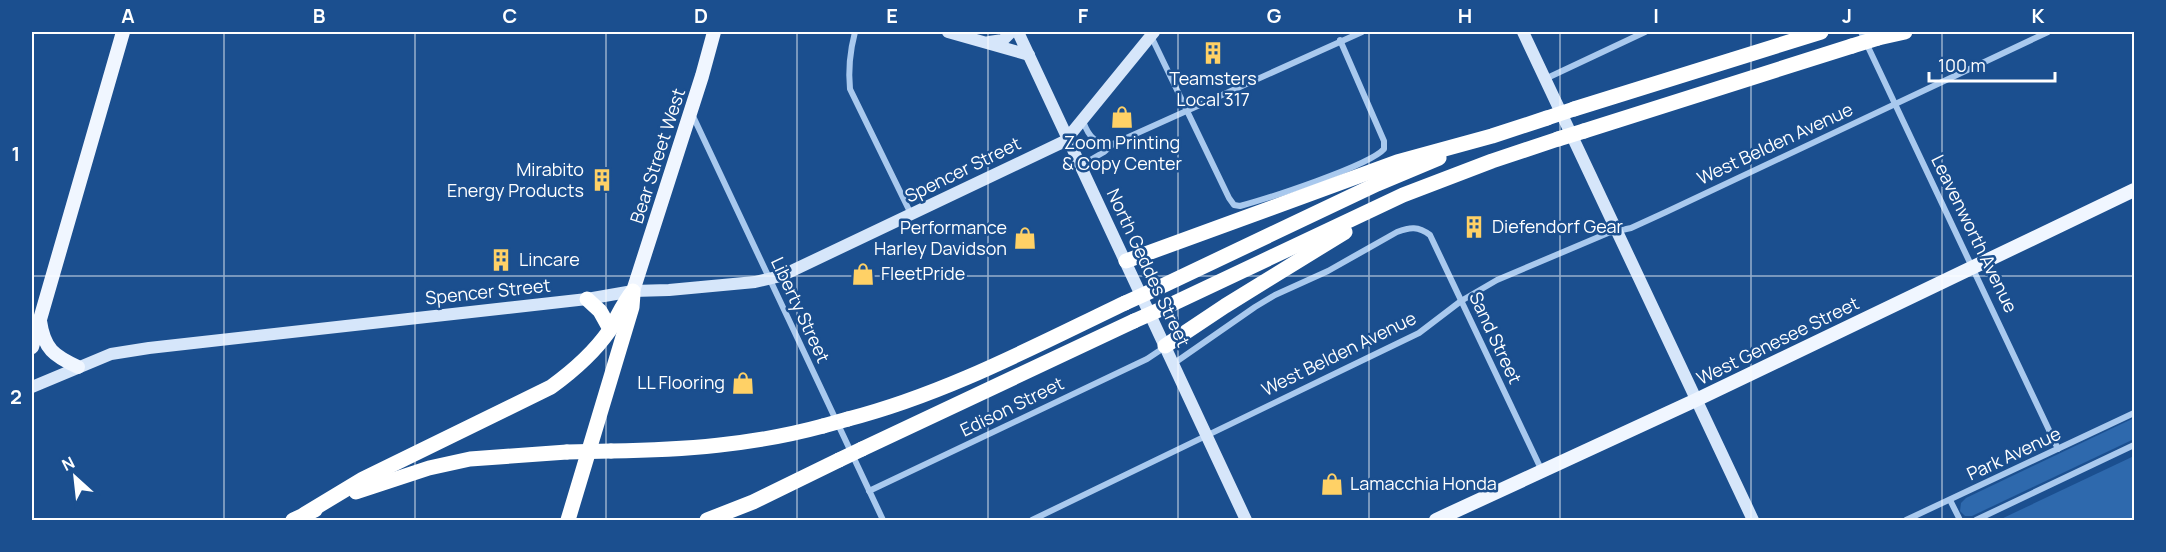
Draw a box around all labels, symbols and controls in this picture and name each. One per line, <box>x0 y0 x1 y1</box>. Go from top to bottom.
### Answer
text: A <box>121 2 135 29</box>
text: B <box>313 2 326 29</box>
text: C <box>503 2 517 29</box>
text: D <box>694 2 708 29</box>
text: E <box>886 2 898 29</box>
text: F <box>1078 2 1089 29</box>
text: G <box>1267 2 1282 29</box>
text: H <box>1458 2 1472 29</box>
text: I <box>1653 2 1659 29</box>
text: J <box>1842 2 1852 29</box>
text: K <box>2032 2 2045 29</box>
building icon: Teamsters Local 317 <box>1200 40 1226 66</box>
scale bar <box>1929 45 2055 83</box>
text: 100 m <box>1938 53 1986 77</box>
place label: Teamsters Local 317 <box>1169 66 1257 111</box>
street label: Bear Street West <box>624 85 690 226</box>
street label: West Belden Avenue <box>1693 96 1856 190</box>
shop icon: Zoom Printing & Copy Center <box>1109 104 1135 130</box>
place label: Zoom Printing & Copy Center <box>1062 130 1182 175</box>
street label: Spencer Street <box>901 131 1024 207</box>
text: 1 <box>12 140 20 167</box>
street label: Leavenworth Avenue <box>1926 151 2024 316</box>
place label: Mirabito Energy Products <box>447 157 584 202</box>
building icon: Mirabito Energy Products <box>589 167 615 193</box>
street label: North Geddes Street <box>1102 185 1196 351</box>
building icon: Diefendorf Gear <box>1461 214 1487 240</box>
place label: Diefendorf Gear <box>1492 214 1624 238</box>
place label: Performance Harley Davidson <box>874 215 1007 260</box>
shop icon: Performance Harley Davidson <box>1012 225 1038 251</box>
building icon: Lincare <box>488 247 514 273</box>
place label: Lincare <box>519 247 580 271</box>
street label: Liberty Street <box>766 253 836 366</box>
shop icon: FleetPride <box>850 261 876 287</box>
place label: FleetPride <box>881 261 965 285</box>
street label: Spencer Street <box>424 272 552 310</box>
street label: Sand Street <box>1464 288 1528 387</box>
street label: West Genesee Street <box>1692 290 1863 390</box>
street label: West Belden Avenue <box>1257 305 1420 401</box>
place label: LL Flooring <box>637 370 725 394</box>
shop icon: LL Flooring <box>730 370 756 396</box>
street label: Edison Street <box>956 371 1067 442</box>
text: 2 <box>10 383 22 410</box>
street label: Park Avenue <box>1963 421 2064 485</box>
north arrow <box>45 447 105 507</box>
text: N <box>58 451 78 476</box>
shop icon: Lamacchia Honda <box>1319 471 1345 497</box>
place label: Lamacchia Honda <box>1350 471 1497 495</box>

